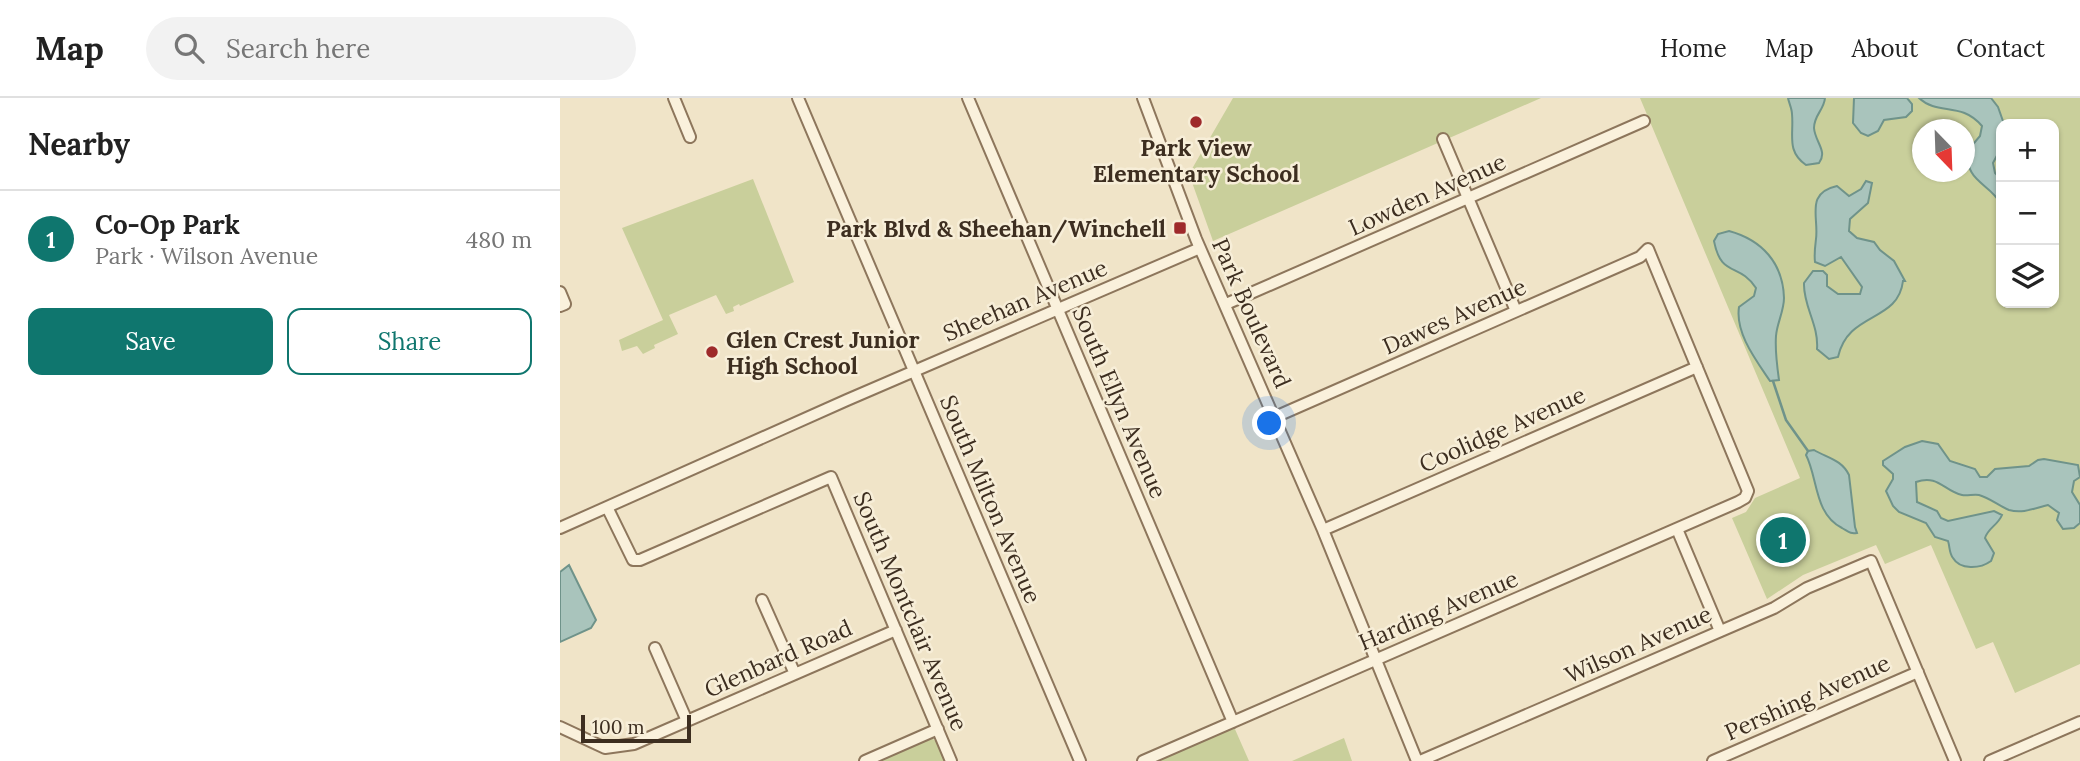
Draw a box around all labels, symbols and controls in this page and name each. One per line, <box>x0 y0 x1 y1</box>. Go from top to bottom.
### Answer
search box <box>146 17 636 80</box>
text: Map <box>35 27 104 69</box>
icon: search <box>170 29 208 67</box>
text: Search here <box>226 32 370 65</box>
text: Home <box>1660 33 1727 64</box>
text: Map <box>1765 33 1814 64</box>
text: About <box>1852 33 1918 64</box>
text: Contact <box>1956 33 2045 64</box>
marker: Park View Elementary School <box>1188 114 1204 130</box>
north arrow <box>1912 119 1975 182</box>
map controls <box>1996 119 2059 308</box>
button: + <box>1996 119 2059 182</box>
text: Nearby <box>28 125 130 163</box>
place label: Park View Elementary School <box>1093 133 1299 188</box>
street label: Lowden Avenue <box>1344 146 1510 242</box>
button: − <box>1996 182 2059 245</box>
text: Co-Op Park <box>95 208 240 241</box>
place label: Park Blvd & Sheehan/Winchell <box>826 214 1166 244</box>
marker: Park Blvd & Sheehan/Winchell <box>1172 220 1188 236</box>
text: 1 <box>46 225 56 254</box>
text: 480 m <box>466 225 532 254</box>
street label: Park Boulevard <box>1206 234 1298 393</box>
text: Park · Wilson Avenue <box>95 241 318 270</box>
button: layers <box>1996 245 2059 308</box>
street label: Sheehan Avenue <box>939 252 1111 348</box>
street label: Dawes Avenue <box>1378 271 1530 361</box>
street label: South Ellyn Avenue <box>1066 302 1174 502</box>
button: Save <box>28 308 273 375</box>
button: Share <box>287 308 532 375</box>
place label: Glen Crest Junior High School <box>726 325 920 380</box>
marker: Glen Crest Junior High School <box>704 344 720 360</box>
street label: Coolidge Avenue <box>1414 379 1590 479</box>
street label: South Milton Avenue <box>934 391 1048 607</box>
your location <box>1252 406 1286 440</box>
street label: South Montclair Avenue <box>847 487 975 735</box>
pin: 1 <box>1760 514 1806 566</box>
street label: Harding Avenue <box>1354 563 1522 657</box>
street label: Wilson Avenue <box>1560 599 1716 689</box>
street label: Glenbard Road <box>700 612 856 703</box>
street label: Pershing Avenue <box>1720 648 1894 746</box>
scale bar <box>581 712 691 744</box>
text: 100 m <box>592 715 645 739</box>

